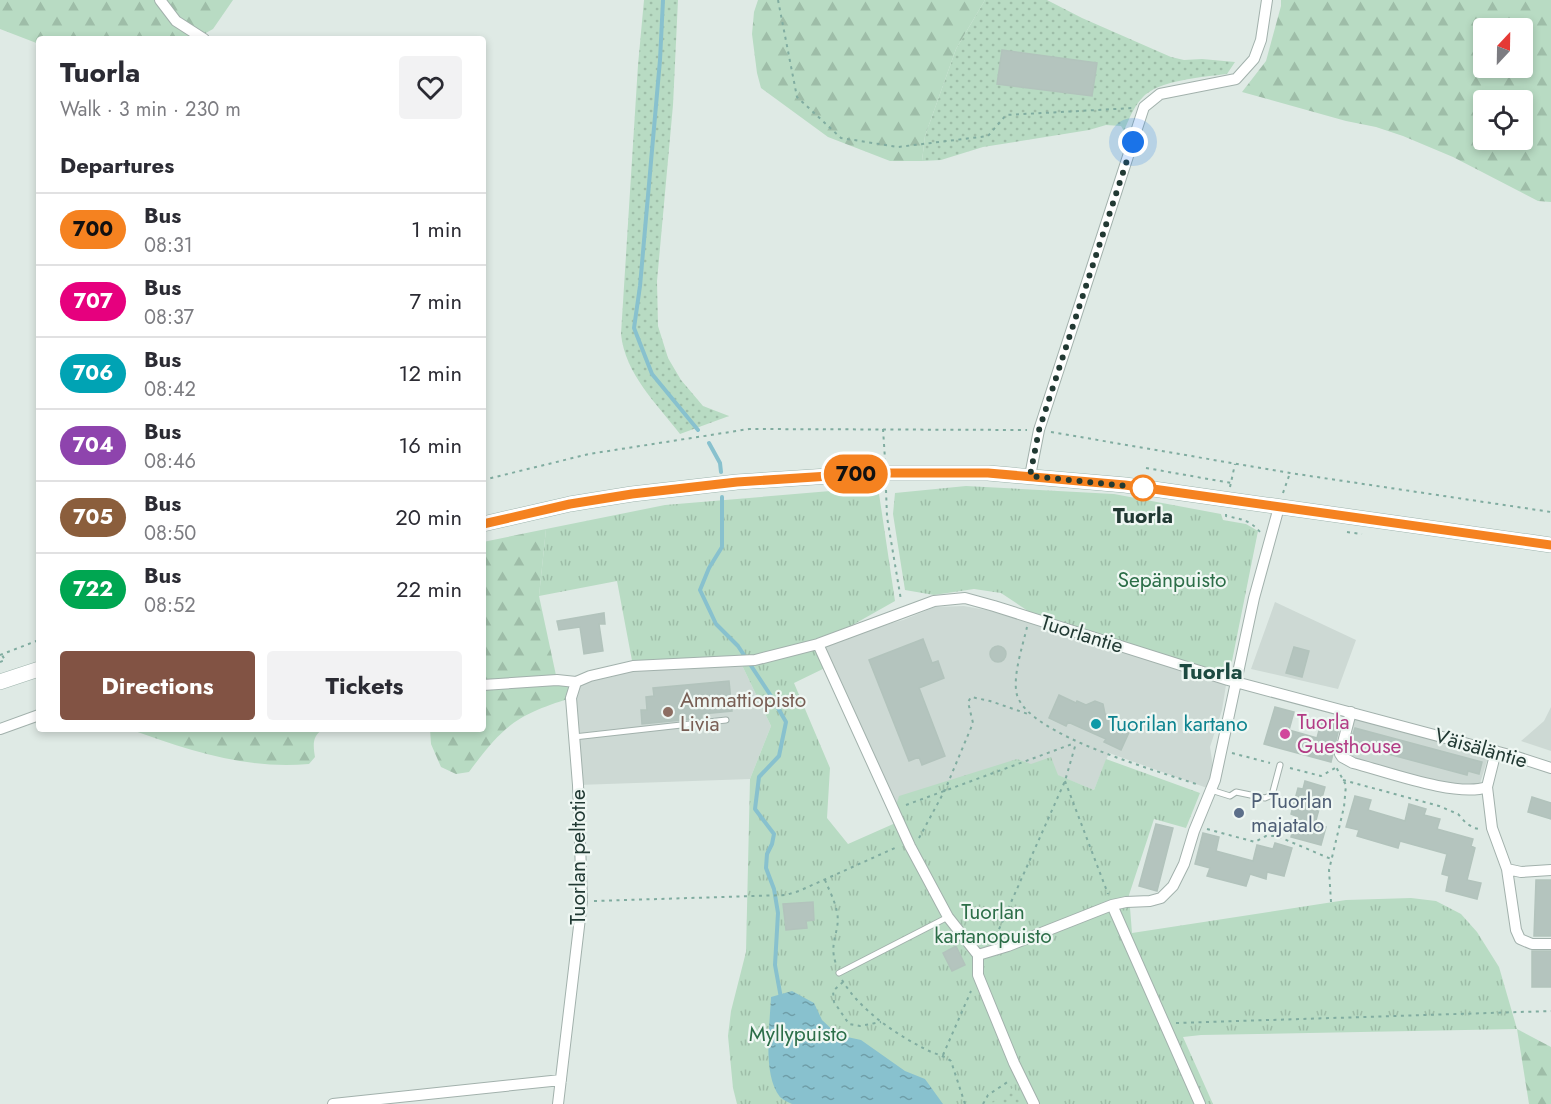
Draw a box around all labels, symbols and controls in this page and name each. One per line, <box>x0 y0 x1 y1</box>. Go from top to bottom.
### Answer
north arrow <box>1473 18 1533 78</box>
map controls <box>1473 18 1533 150</box>
text: Tuorla <box>60 52 140 93</box>
button: heart <box>399 56 462 119</box>
button: locate <box>1473 90 1533 150</box>
text: Walk · 3 min · 230 m <box>60 95 241 124</box>
your location <box>1118 127 1148 157</box>
text: Departures <box>60 149 174 181</box>
text: Bus <box>144 199 181 231</box>
text: 1 min <box>411 213 462 245</box>
text: 700 <box>73 214 113 244</box>
text: 08:31 <box>144 231 193 260</box>
text: Bus <box>144 271 181 303</box>
text: 7 min <box>409 285 462 317</box>
text: 707 <box>73 286 113 316</box>
text: 08:37 <box>144 303 194 332</box>
text: Bus <box>144 343 181 375</box>
text: 12 min <box>399 357 462 389</box>
text: 706 <box>73 358 113 388</box>
text: 08:42 <box>144 375 196 404</box>
text: Bus <box>144 415 181 447</box>
text: 16 min <box>398 429 462 461</box>
text: 704 <box>72 430 114 460</box>
text: 08:46 <box>144 447 196 476</box>
line badge: 700 <box>822 454 890 494</box>
text: 700 <box>836 459 876 489</box>
marker: Tuorla <box>1130 475 1156 501</box>
text: Bus <box>144 487 181 519</box>
text: 20 min <box>395 501 462 533</box>
place label: Tuorla <box>1113 501 1173 531</box>
text: 705 <box>73 502 113 532</box>
text: 08:50 <box>144 519 196 548</box>
text: Bus <box>144 559 181 591</box>
park label: Sepänpuisto <box>1118 565 1226 595</box>
text: 22 min <box>396 573 462 605</box>
text: 722 <box>73 574 113 604</box>
text: 08:52 <box>144 591 196 620</box>
street label: Tuorlantie <box>1037 607 1127 661</box>
button: Directions <box>60 651 255 720</box>
button: Tickets <box>267 651 462 720</box>
district label: Tuorla <box>1179 655 1243 687</box>
place label: Ammattiopisto Livia <box>680 685 806 739</box>
marker: Ammattiopisto Livia <box>661 705 675 719</box>
place label: Tuorla Guesthouse <box>1297 707 1402 761</box>
place label: Tuorilan kartano <box>1108 709 1248 739</box>
marker: Tuorilan kartano <box>1089 717 1103 731</box>
street label: Väisäläntie <box>1431 720 1531 776</box>
marker: Tuorla Guesthouse <box>1278 727 1292 741</box>
place label: P Tuorlan majatalo <box>1251 786 1333 840</box>
street label: Tuorlan peltotie <box>563 789 593 925</box>
marker: P Tuorlan majatalo <box>1232 806 1246 820</box>
park label: Tuorlan kartanopuisto <box>934 897 1052 951</box>
park label: Myllypuisto <box>749 1019 847 1049</box>

